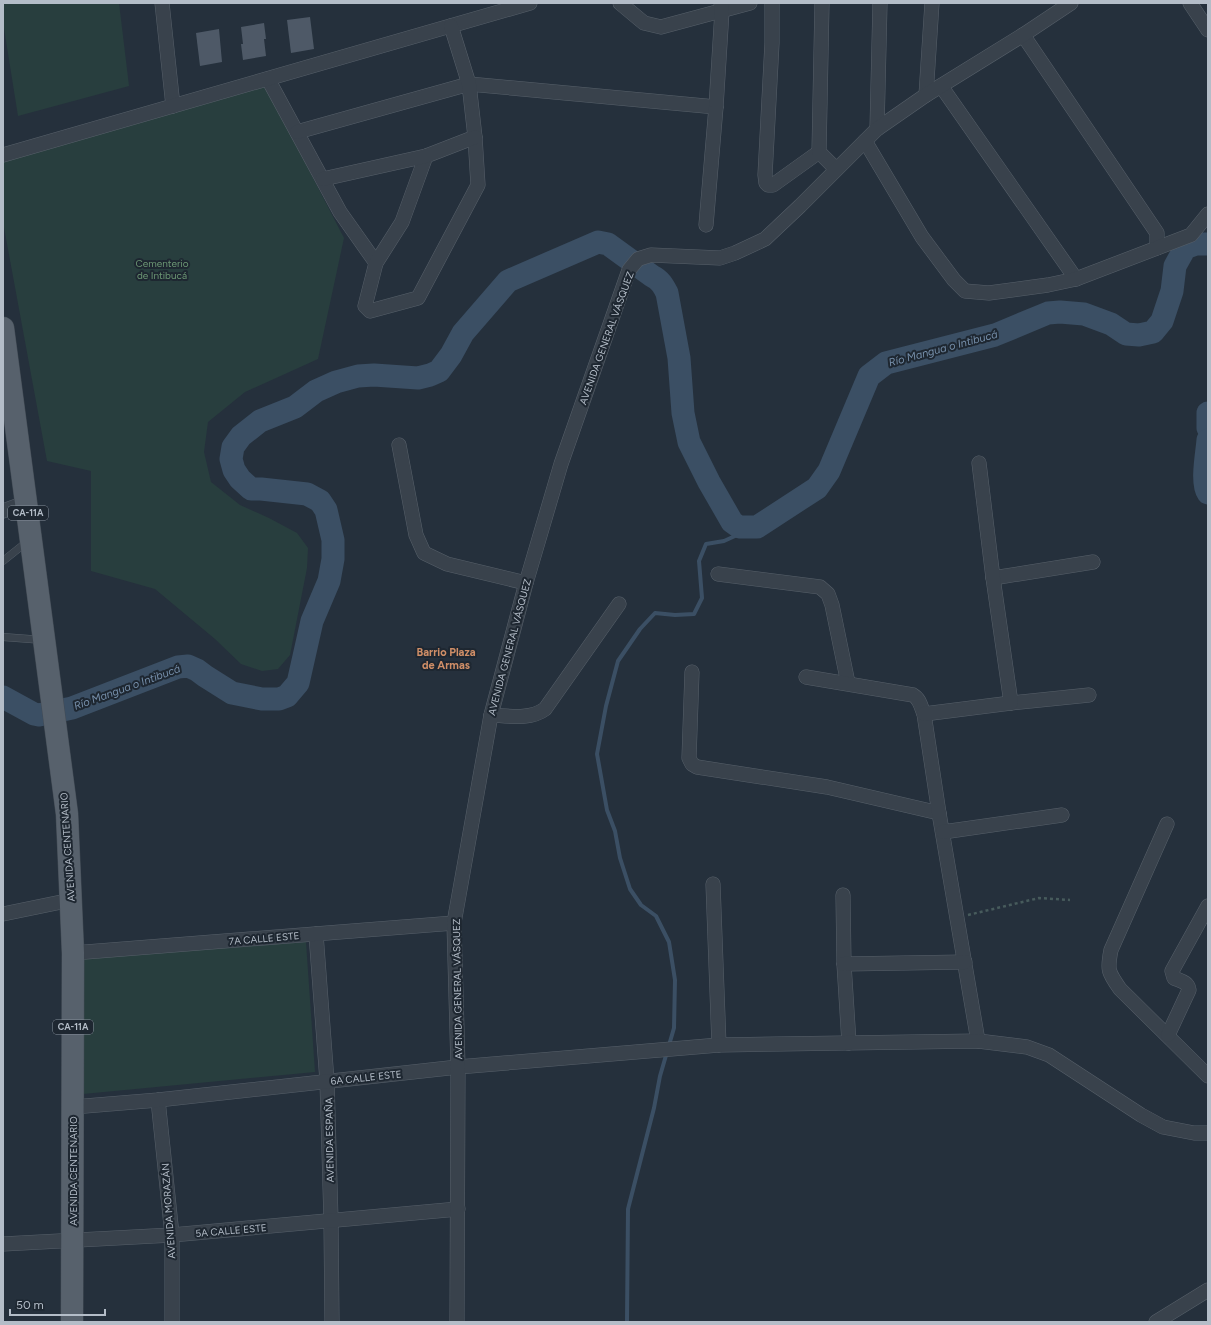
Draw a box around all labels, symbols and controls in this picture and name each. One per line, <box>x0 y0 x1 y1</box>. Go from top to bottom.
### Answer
park label: Cementerio de Intibucá <box>136 257 189 282</box>
street label: AVENIDA GENERAL VÁSQUEZ <box>576 270 637 407</box>
water label: Río Mangua o Intibucá <box>887 328 1000 369</box>
road number: CA-11A <box>8 506 48 520</box>
street label: AVENIDA GENERAL VÁSQUEZ <box>485 577 534 717</box>
district label: Barrio Plaza de Armas <box>416 646 476 672</box>
water label: Río Mangua o Intibucá <box>72 662 183 713</box>
street label: AVENIDA CENTENARIO <box>57 792 78 902</box>
street label: AVENIDA GENERAL VÁSQUEZ <box>450 919 465 1059</box>
street label: 7A CALLE ESTE <box>228 929 300 948</box>
road number: CA-11A <box>53 1020 93 1034</box>
street label: 6A CALLE ESTE <box>330 1067 402 1088</box>
street label: AVENIDA ESPAÑA <box>322 1097 337 1183</box>
street label: AVENIDA CENTENARIO <box>67 1116 80 1226</box>
street label: AVENIDA MORAZÁN <box>159 1163 178 1259</box>
street label: 5A CALLE ESTE <box>195 1221 267 1240</box>
scale bar <box>10 1291 105 1317</box>
text: 50 m <box>16 1298 44 1312</box>

